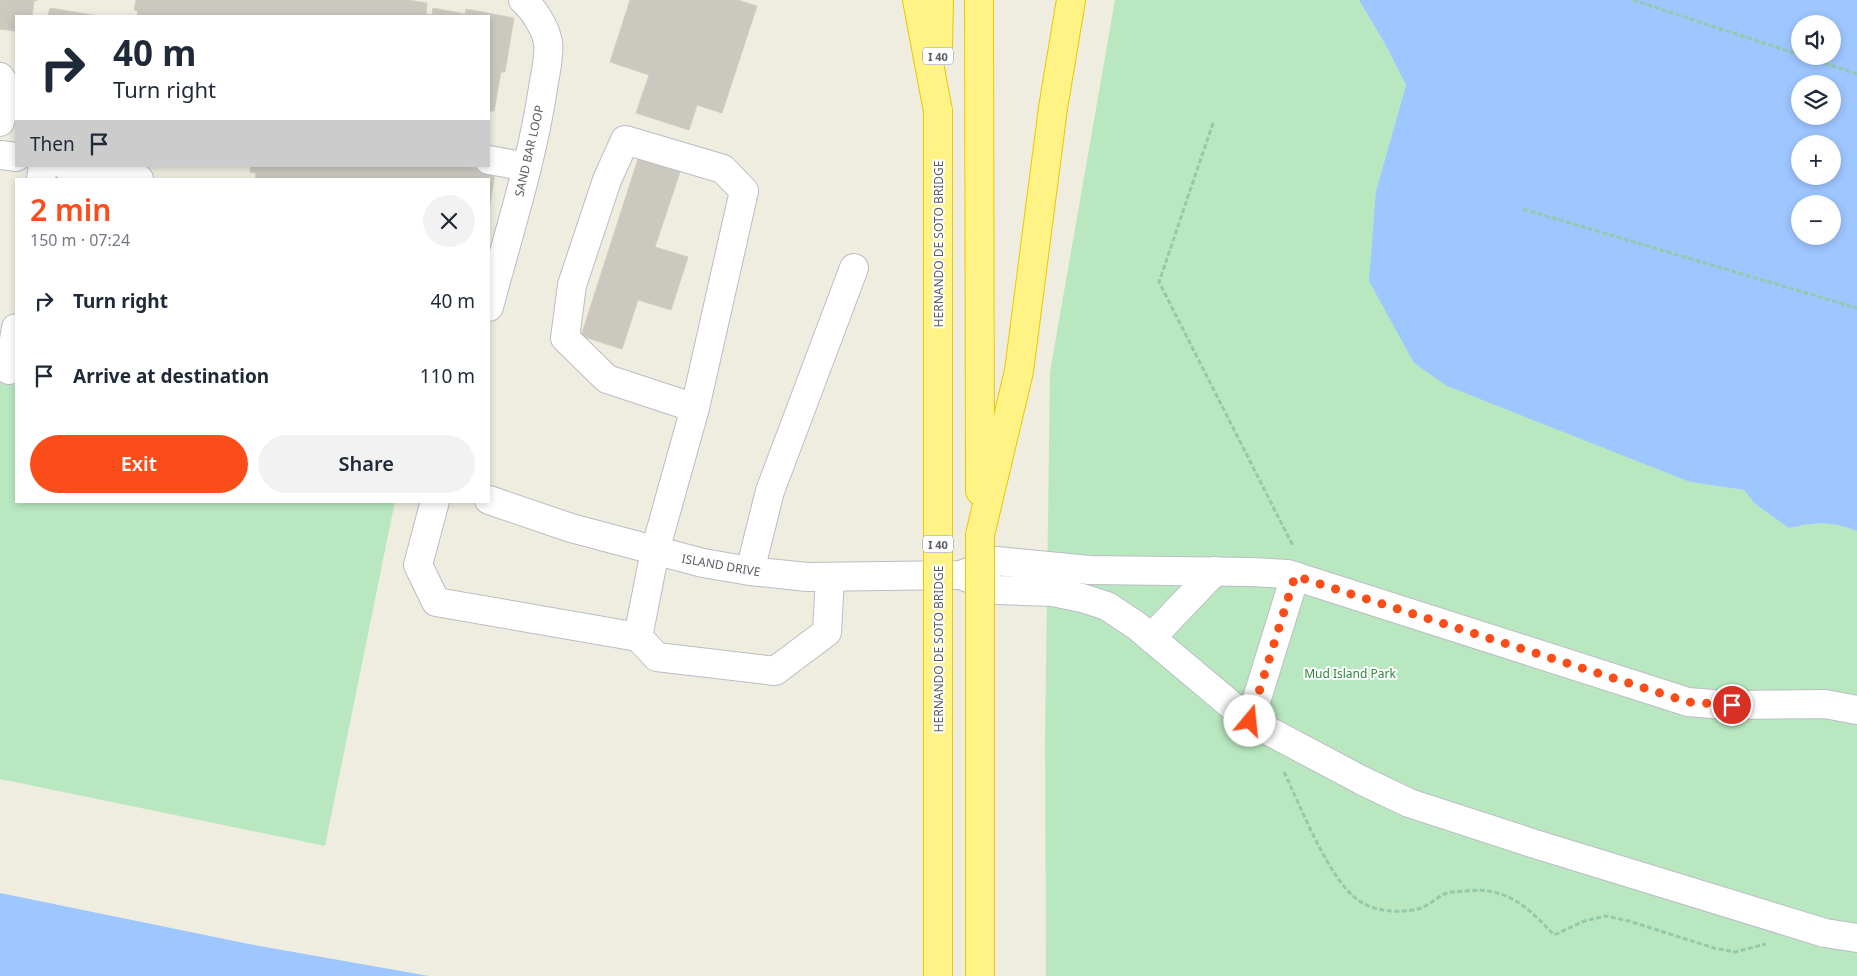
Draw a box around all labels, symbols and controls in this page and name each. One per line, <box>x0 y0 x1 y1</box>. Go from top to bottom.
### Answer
map controls <box>1791 15 1841 245</box>
button: sound <box>1791 15 1841 65</box>
text: 40 m <box>113 29 196 76</box>
icon: right <box>30 35 95 100</box>
road number: I 40 <box>923 48 953 64</box>
text: Turn right <box>113 74 216 104</box>
button: layers <box>1791 75 1841 125</box>
street label: SAND BAR LOOP <box>510 104 548 198</box>
icon: arrive <box>85 130 113 158</box>
text: Then <box>30 131 75 157</box>
button: + <box>1791 135 1841 185</box>
street label: HERNANDO DE SOTO BRIDGE <box>930 161 947 327</box>
text: 2 min <box>30 189 111 230</box>
button: close <box>423 195 475 247</box>
button: − <box>1791 195 1841 245</box>
text: 150 m · 07:24 <box>30 229 130 251</box>
icon: right <box>30 287 58 315</box>
text: Turn right <box>73 288 168 314</box>
text: 40 m <box>431 288 475 314</box>
icon: arrive <box>30 362 58 390</box>
text: Arrive at destination <box>73 363 269 389</box>
text: 110 m <box>420 363 475 389</box>
button: Exit <box>30 435 248 493</box>
button: Share <box>258 435 475 493</box>
road number: I 40 <box>923 536 953 552</box>
street label: ISLAND DRIVE <box>680 550 762 580</box>
street label: HERNANDO DE SOTO BRIDGE <box>930 566 947 732</box>
park label: Mud Island Park <box>1304 665 1396 682</box>
pin <box>1711 684 1753 726</box>
icon: arrive <box>1718 691 1746 719</box>
position arrow <box>1223 694 1275 746</box>

